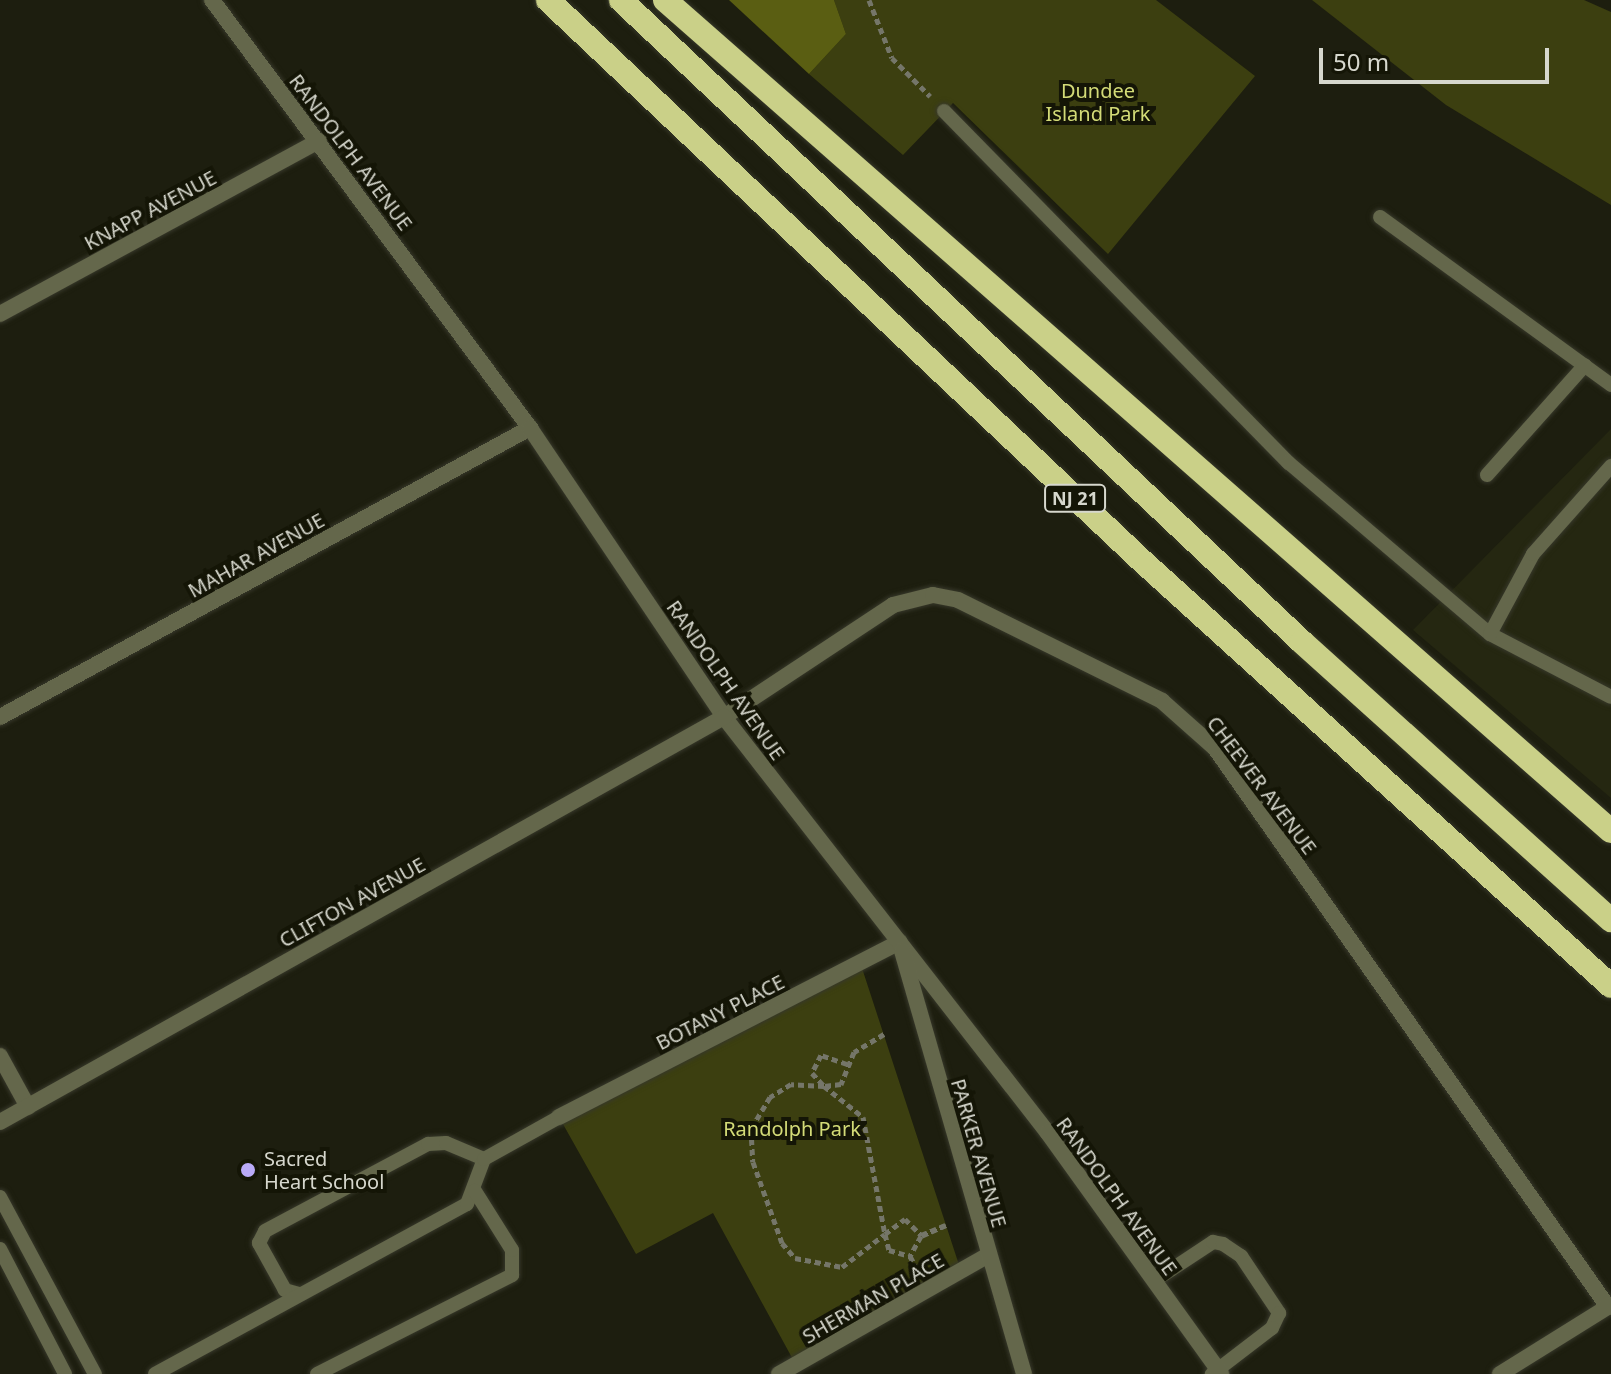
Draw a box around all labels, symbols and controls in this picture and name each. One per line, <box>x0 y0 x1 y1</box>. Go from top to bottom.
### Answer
scale bar <box>1323 32 1553 82</box>
text: 50 m <box>1333 45 1389 78</box>
street label: RANDOLPH AVENUE <box>284 69 418 235</box>
park label: Dundee Island Park <box>1046 79 1150 126</box>
street label: KNAPP AVENUE <box>80 165 220 255</box>
road number: NJ 21 <box>1043 484 1107 512</box>
street label: MAHAR AVENUE <box>184 508 328 602</box>
street label: RANDOLPH AVENUE <box>662 596 790 764</box>
street label: CHEEVER AVENUE <box>1202 711 1322 859</box>
street label: CLIFTON AVENUE <box>275 852 429 952</box>
street label: BOTANY PLACE <box>652 969 788 1055</box>
street label: PARKER AVENUE <box>946 1076 1012 1230</box>
street label: RANDOLPH AVENUE <box>1052 1112 1182 1280</box>
park label: Randolph Park <box>723 1116 861 1140</box>
place label: Sacred Heart School <box>264 1146 384 1193</box>
marker: Sacred Heart School <box>239 1161 257 1179</box>
street label: SHERMAN PLACE <box>798 1248 948 1348</box>

